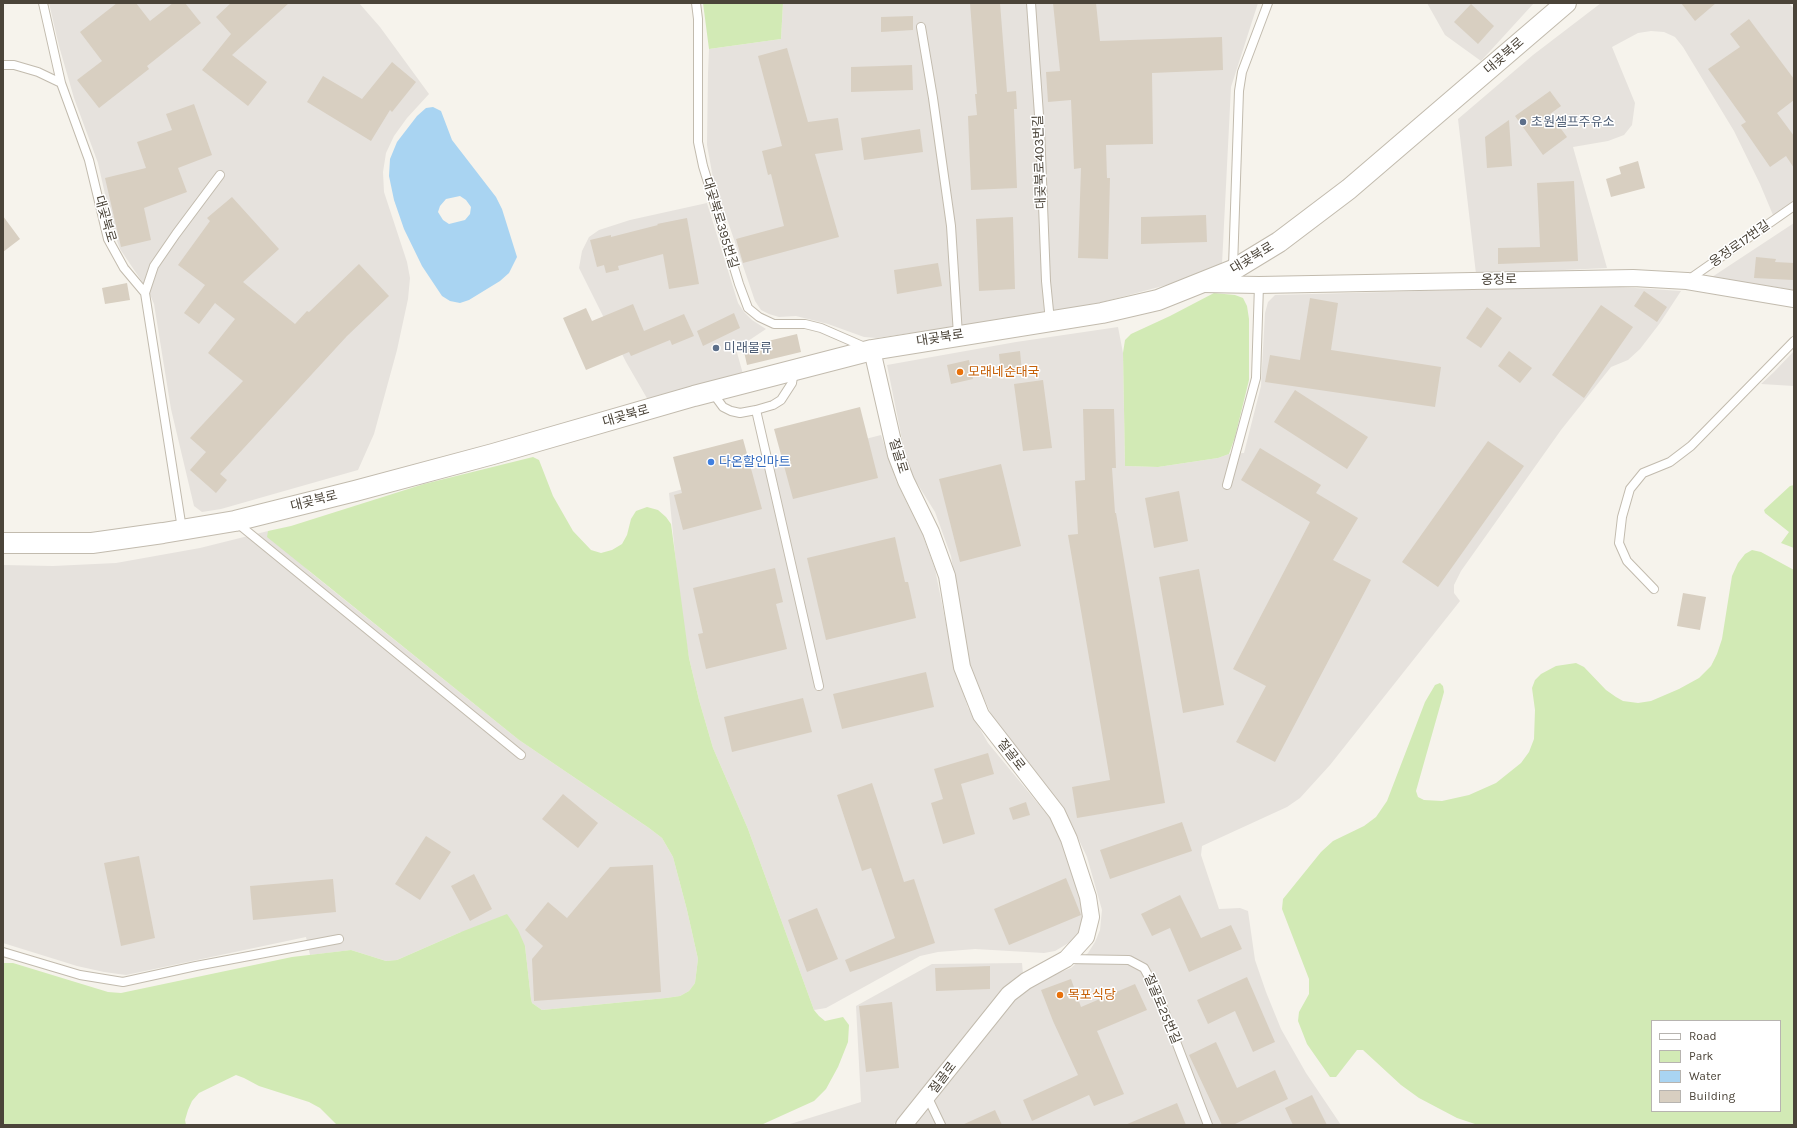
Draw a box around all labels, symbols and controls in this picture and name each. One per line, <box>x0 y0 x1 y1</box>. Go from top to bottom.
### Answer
street label: 대곶북로 <box>1481 34 1527 78</box>
place label: 초원셀프주유소 <box>1531 114 1615 130</box>
street label: 대곶북로403번길 <box>1031 115 1049 209</box>
marker: 초원셀프주유소 <box>1518 117 1528 127</box>
street label: 대곶북로395번길 <box>699 176 741 270</box>
street label: 대곶북로 <box>91 194 119 244</box>
street label: 옹정로17번길 <box>1707 217 1773 271</box>
street label: 대곶북로 <box>1227 239 1277 277</box>
street label: 옹정로 <box>1481 272 1517 288</box>
street label: 대곶북로 <box>915 327 965 349</box>
place label: 미래물류 <box>724 340 772 356</box>
marker: 미래물류 <box>711 343 721 353</box>
place label: 모래네순대국 <box>968 364 1040 380</box>
marker: 모래네순대국 <box>955 367 965 377</box>
street label: 대곶북로 <box>601 402 651 430</box>
street label: 절골로 <box>885 437 911 475</box>
place label: 다온할인마트 <box>719 454 791 470</box>
marker: 다온할인마트 <box>706 457 716 467</box>
street label: 대곶북로 <box>289 488 339 514</box>
street label: 절골로 <box>994 736 1028 774</box>
street label: 절골로25번길 <box>1140 972 1184 1046</box>
place label: 목포식당 <box>1068 987 1116 1003</box>
marker: 목포식당 <box>1055 990 1065 1000</box>
legend <box>1651 1020 1781 1112</box>
text: Road <box>1689 1029 1717 1043</box>
text: Park <box>1689 1049 1713 1063</box>
street label: 절골로 <box>926 1059 960 1097</box>
text: Water <box>1689 1069 1721 1083</box>
text: Building <box>1689 1089 1735 1103</box>

